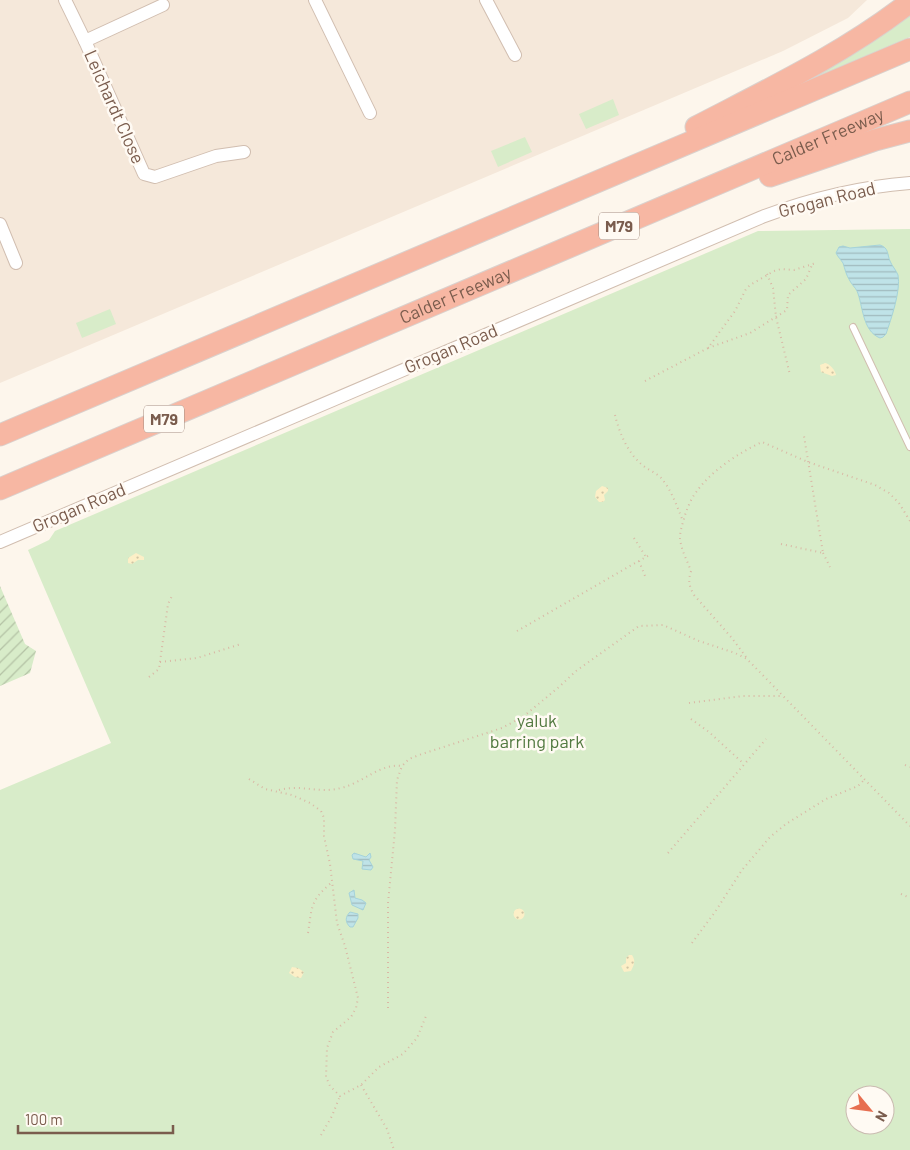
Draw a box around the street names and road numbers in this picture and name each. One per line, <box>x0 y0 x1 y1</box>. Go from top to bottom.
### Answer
street label: Leichardt Close <box>80 46 150 167</box>
street label: Calder Freeway <box>769 102 887 169</box>
street label: Grogan Road <box>776 176 878 222</box>
road number: M79 <box>599 212 639 240</box>
street label: Calder Freeway <box>396 261 514 328</box>
street label: Grogan Road <box>401 319 501 378</box>
road number: M79 <box>144 406 184 432</box>
street label: Grogan Road <box>29 478 129 537</box>

